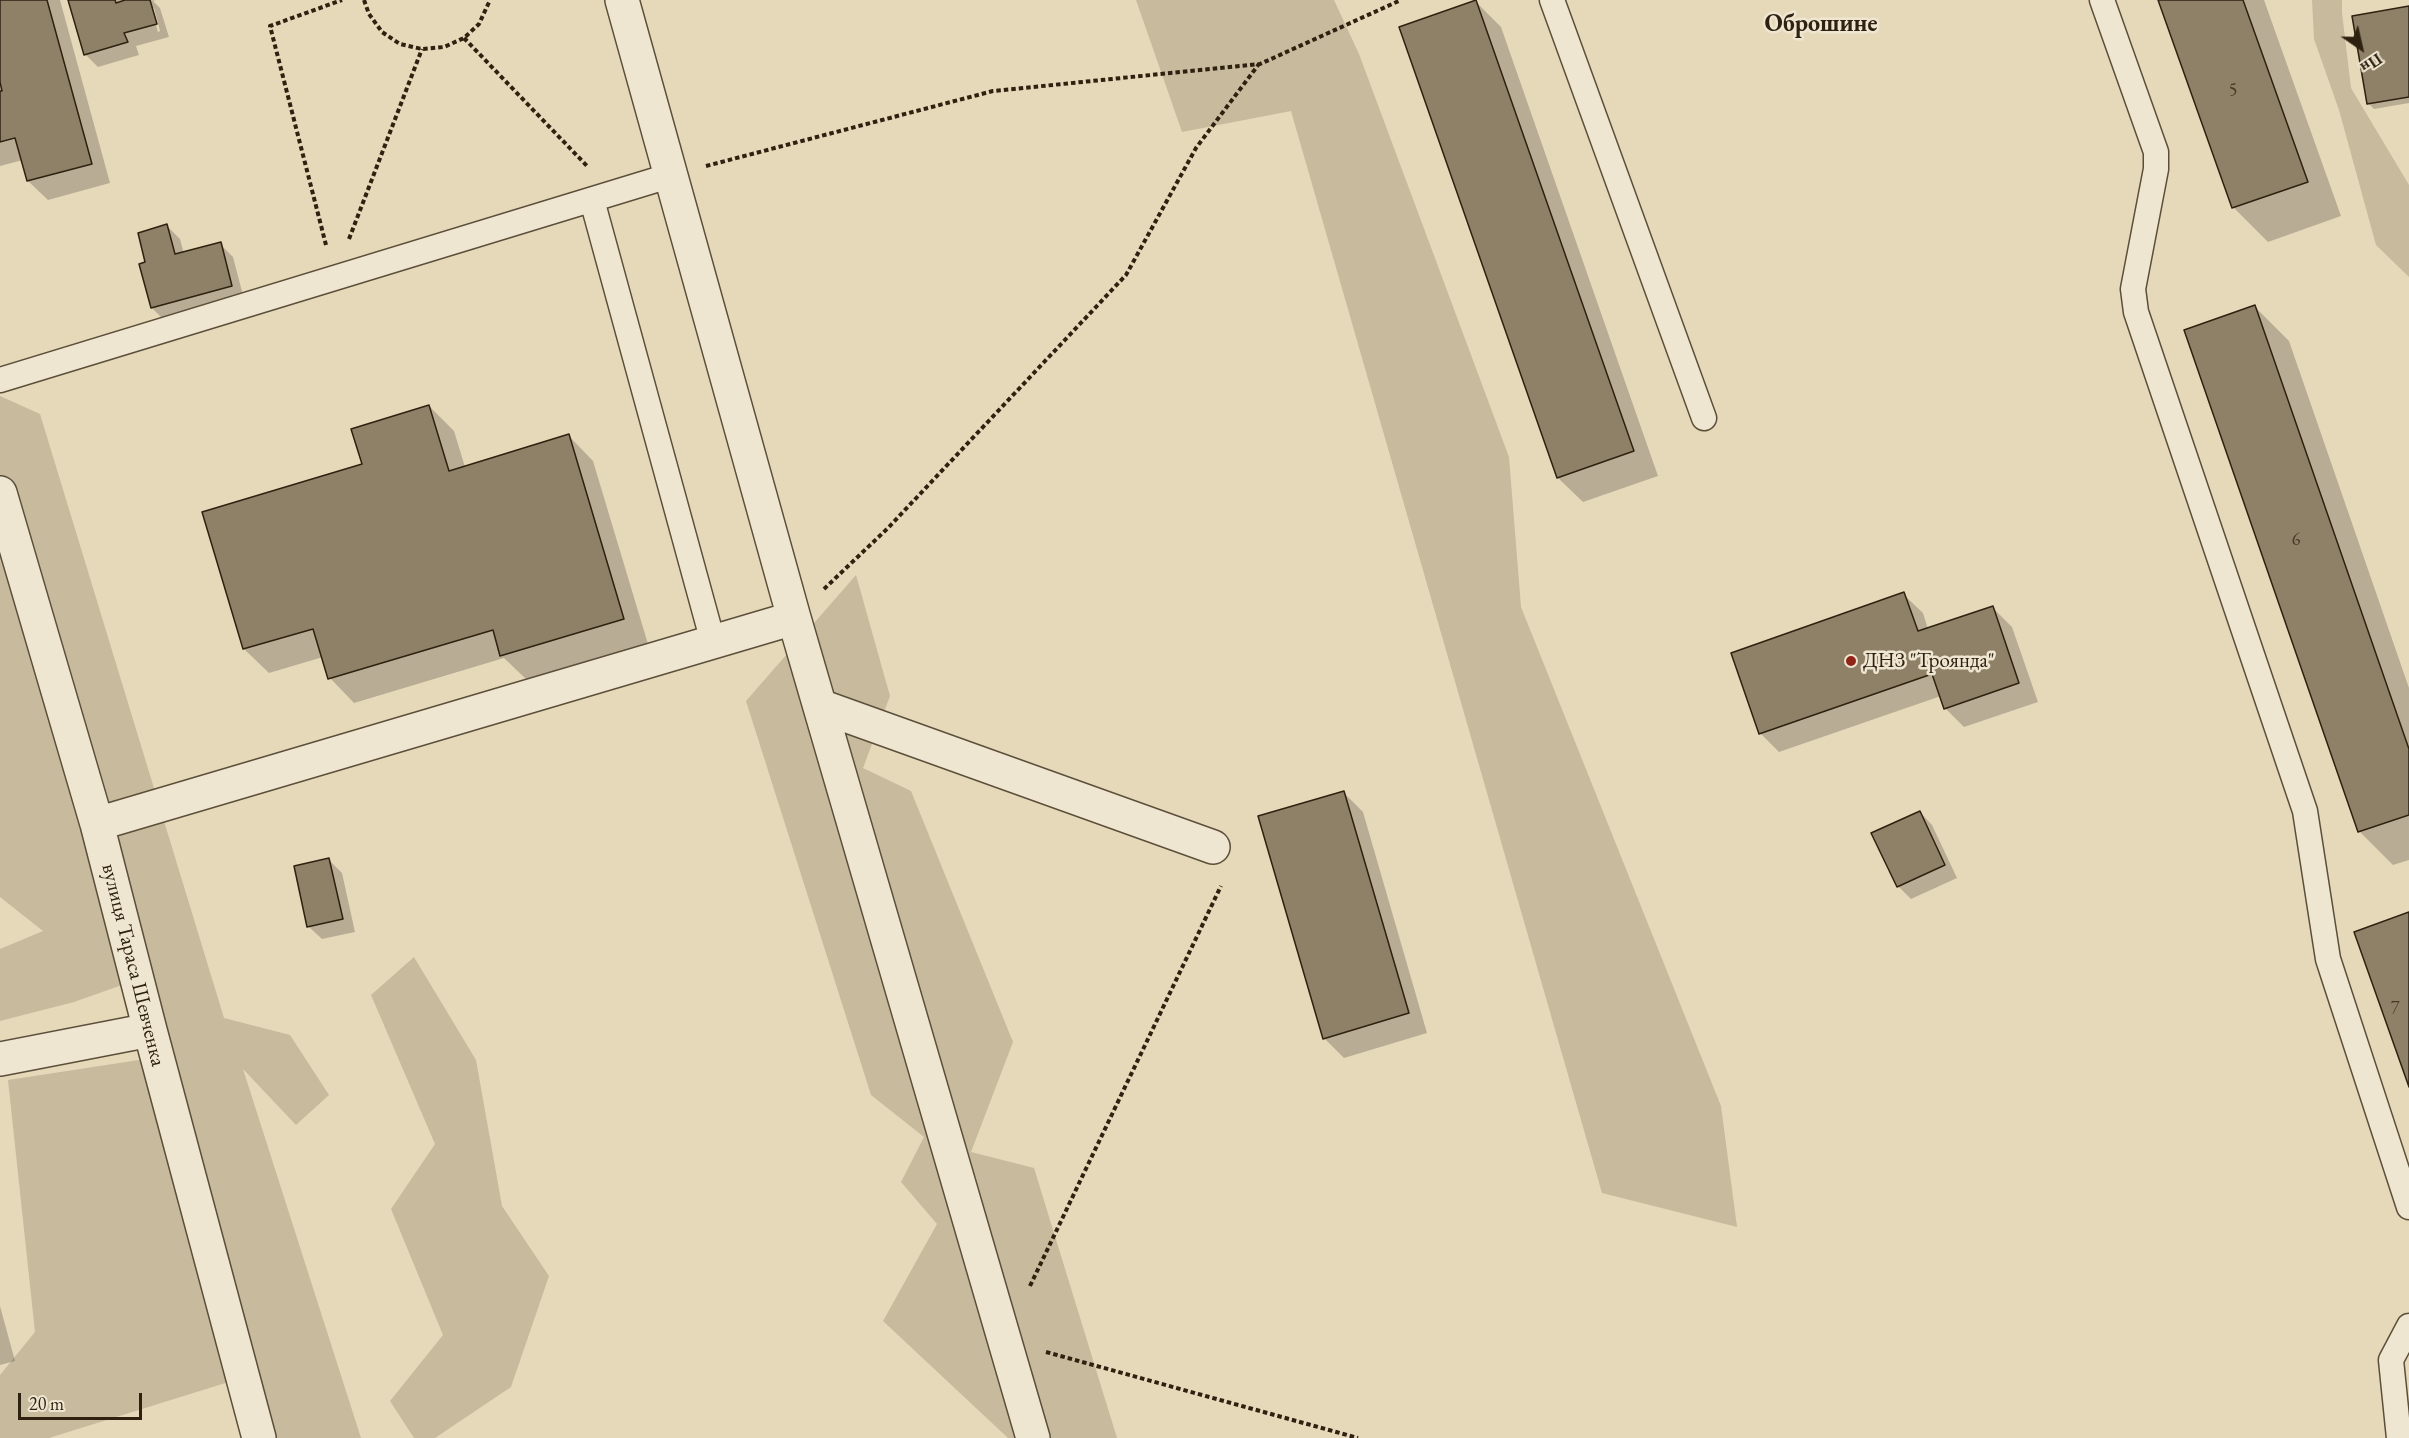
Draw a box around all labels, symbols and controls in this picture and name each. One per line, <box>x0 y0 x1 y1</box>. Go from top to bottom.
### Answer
district label: Оброшине <box>1765 10 1877 38</box>
north arrow <box>2331 18 2391 78</box>
text: Пн <box>2356 49 2386 78</box>
house number: 5 <box>2229 80 2237 102</box>
house number: 6 <box>2292 529 2300 551</box>
place label: ДНЗ "Троянда" <box>1863 648 1995 674</box>
marker: ДНЗ "Троянда" <box>1844 654 1858 668</box>
street label: вулиця Тараса Шевченка <box>96 861 170 1069</box>
house number: 7 <box>2391 998 2399 1020</box>
scale bar <box>21 1381 146 1419</box>
text: 20 m <box>29 1392 64 1415</box>

